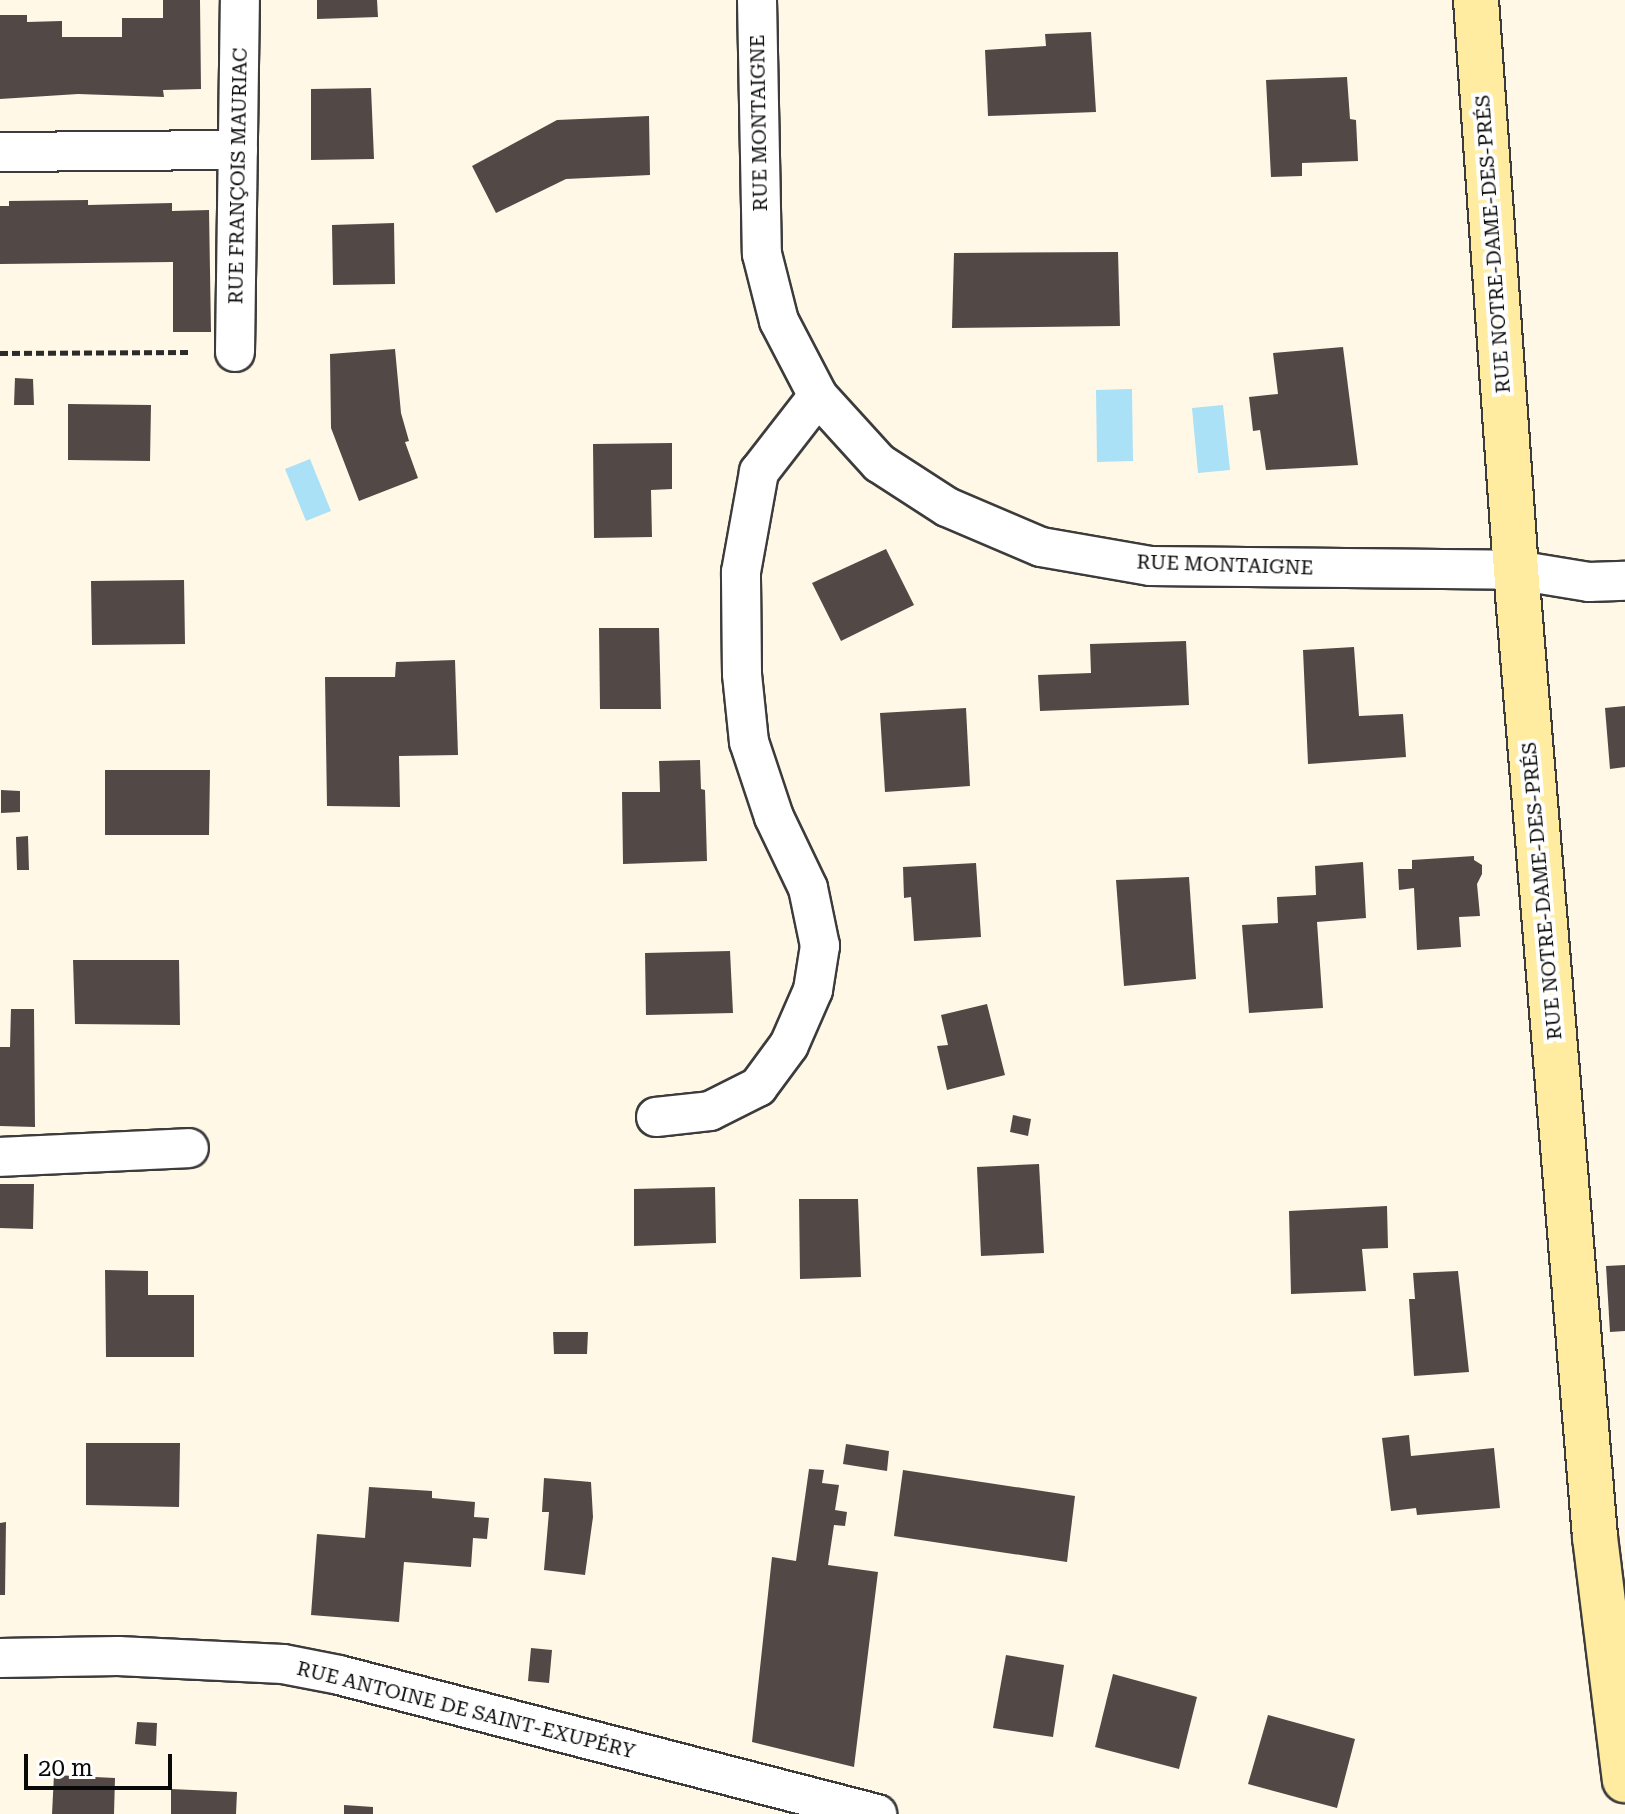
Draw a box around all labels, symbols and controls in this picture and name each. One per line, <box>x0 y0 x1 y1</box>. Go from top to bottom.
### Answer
street label: RUE MONTAIGNE <box>745 34 773 212</box>
street label: RUE FRANÇOIS MAURIAC <box>224 48 252 304</box>
street label: RUE NOTRE-DAME-DES-PRÉS <box>1471 94 1515 394</box>
street label: RUE MONTAIGNE <box>1136 550 1314 580</box>
street label: RUE NOTRE-DAME-DES-PRÉS <box>1517 741 1567 1041</box>
street label: RUE ANTOINE DE SAINT-EXUPÉRY <box>294 1656 638 1764</box>
scale bar <box>28 1738 176 1788</box>
text: 20 m <box>38 1754 93 1782</box>

